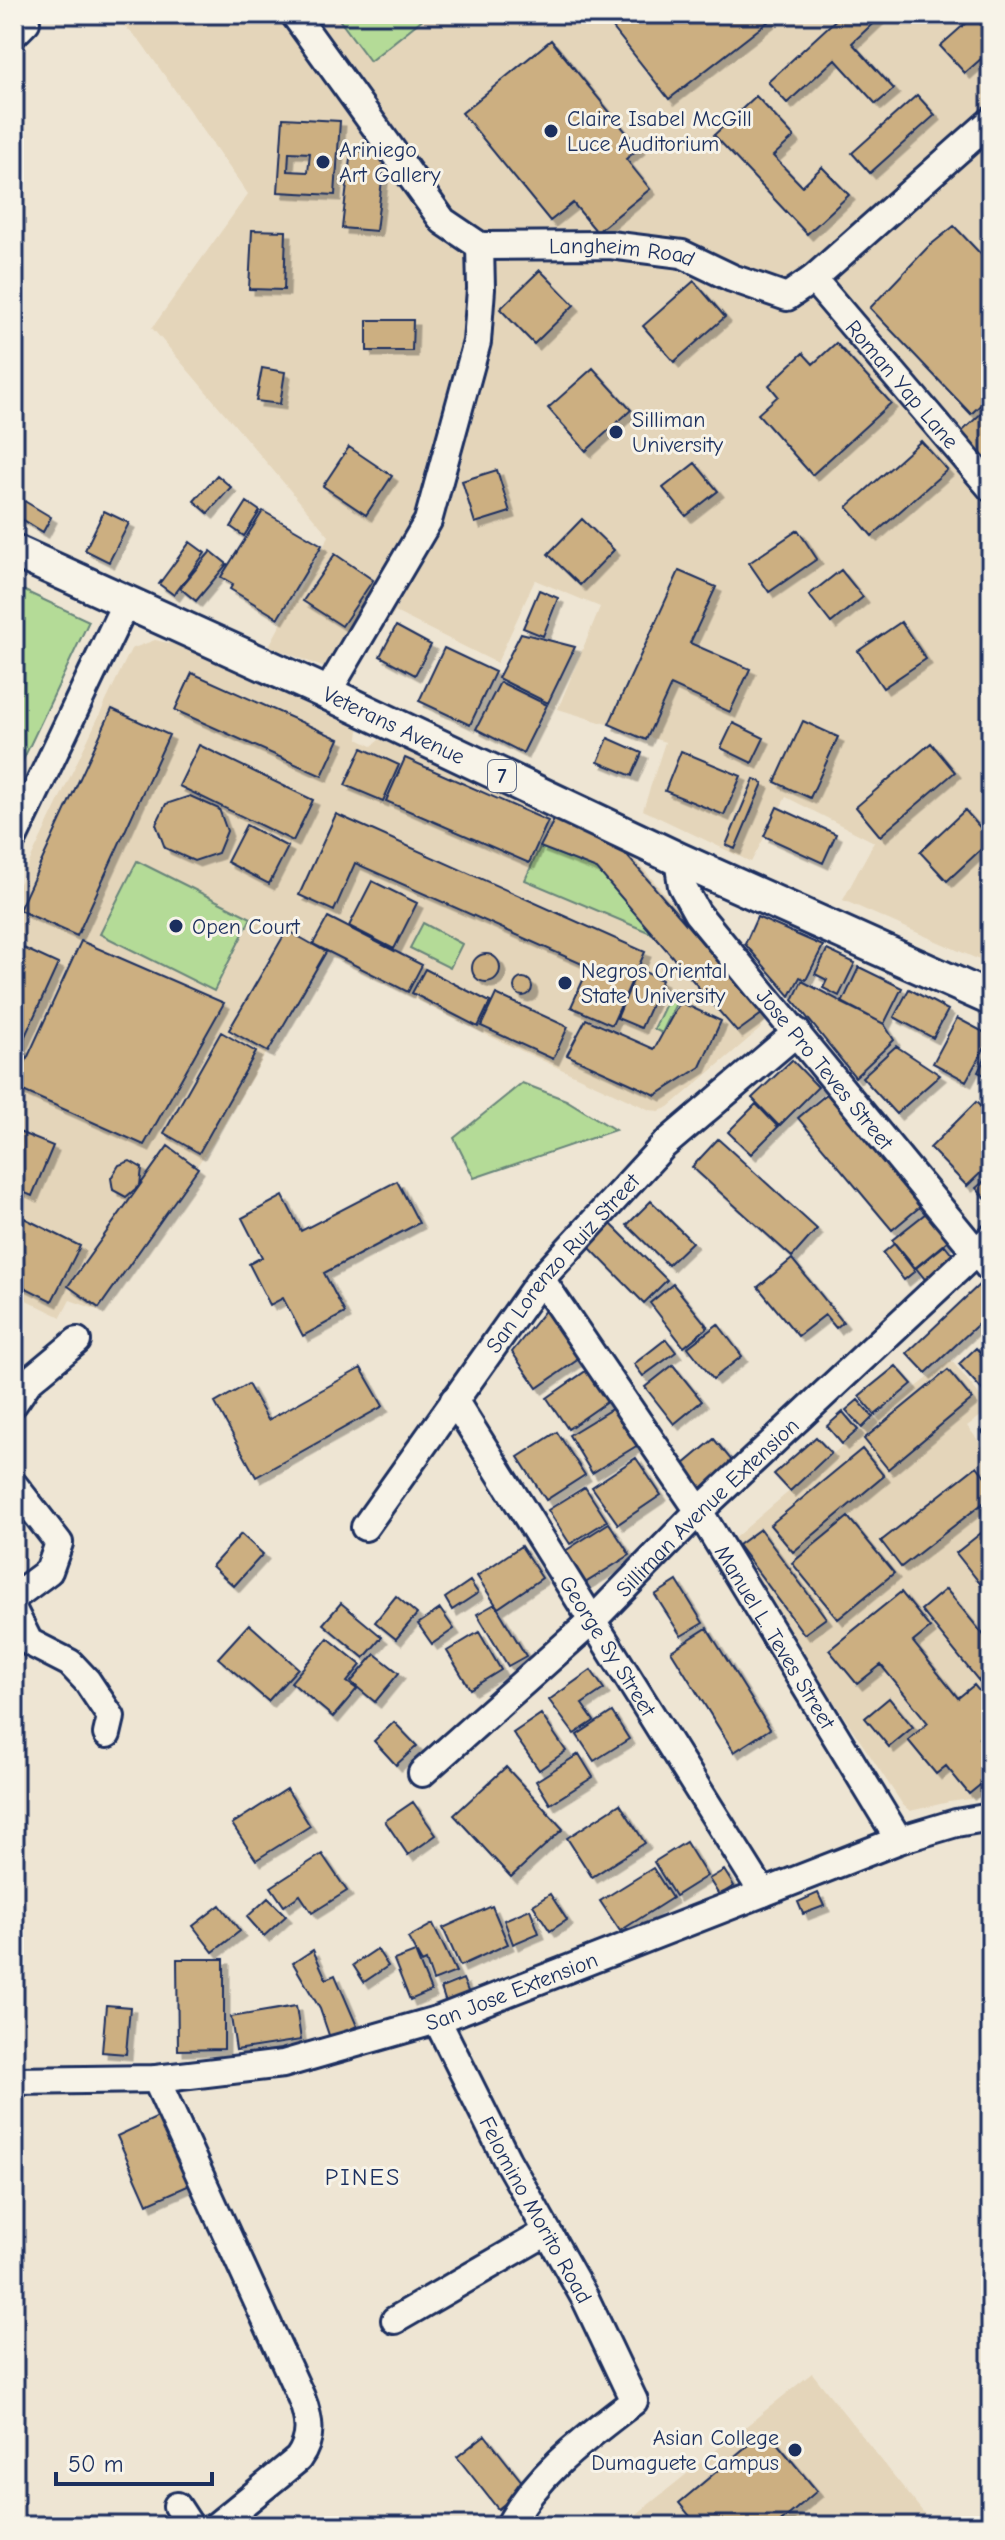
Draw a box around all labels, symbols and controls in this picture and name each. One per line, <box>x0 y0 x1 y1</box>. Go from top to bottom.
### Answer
place label: Claire Isabel McGill Luce Auditorium <box>567 106 752 157</box>
marker: Claire Isabel McGill Luce Auditorium <box>542 122 560 140</box>
place label: Ariniego Art Gallery <box>339 137 441 188</box>
marker: Ariniego Art Gallery <box>314 153 332 171</box>
street label: Langheim Road <box>549 233 699 272</box>
street label: Roman Yap Lane <box>840 315 964 454</box>
place label: Silliman University <box>632 407 723 458</box>
marker: Silliman University <box>607 423 625 441</box>
street label: Veterans Avenue <box>319 681 469 770</box>
road number: 7 <box>488 760 516 792</box>
place label: Open Court <box>192 914 300 940</box>
marker: Open Court <box>167 917 185 935</box>
place label: Negros Oriental State University <box>581 958 727 1009</box>
marker: Negros Oriental State University <box>556 974 574 992</box>
street label: Jose Pro Teves Street <box>751 984 899 1156</box>
street label: San Lorenzo Ruiz Street <box>481 1168 646 1358</box>
street label: Silliman Avenue Extension <box>611 1412 805 1603</box>
street label: Manuel L. Teves Street <box>709 1541 841 1735</box>
street label: George Sy Street <box>553 1571 661 1722</box>
street label: San Jose Extension <box>423 1947 602 2037</box>
street label: Felomino Morito Road <box>473 2112 597 2308</box>
district label: PINES <box>325 2163 401 2191</box>
place label: Asian College Dumaguete Campus <box>591 2425 779 2476</box>
scale bar <box>56 2436 212 2486</box>
marker: Asian College Dumaguete Campus <box>786 2441 804 2459</box>
text: 50 m <box>68 2450 124 2478</box>

